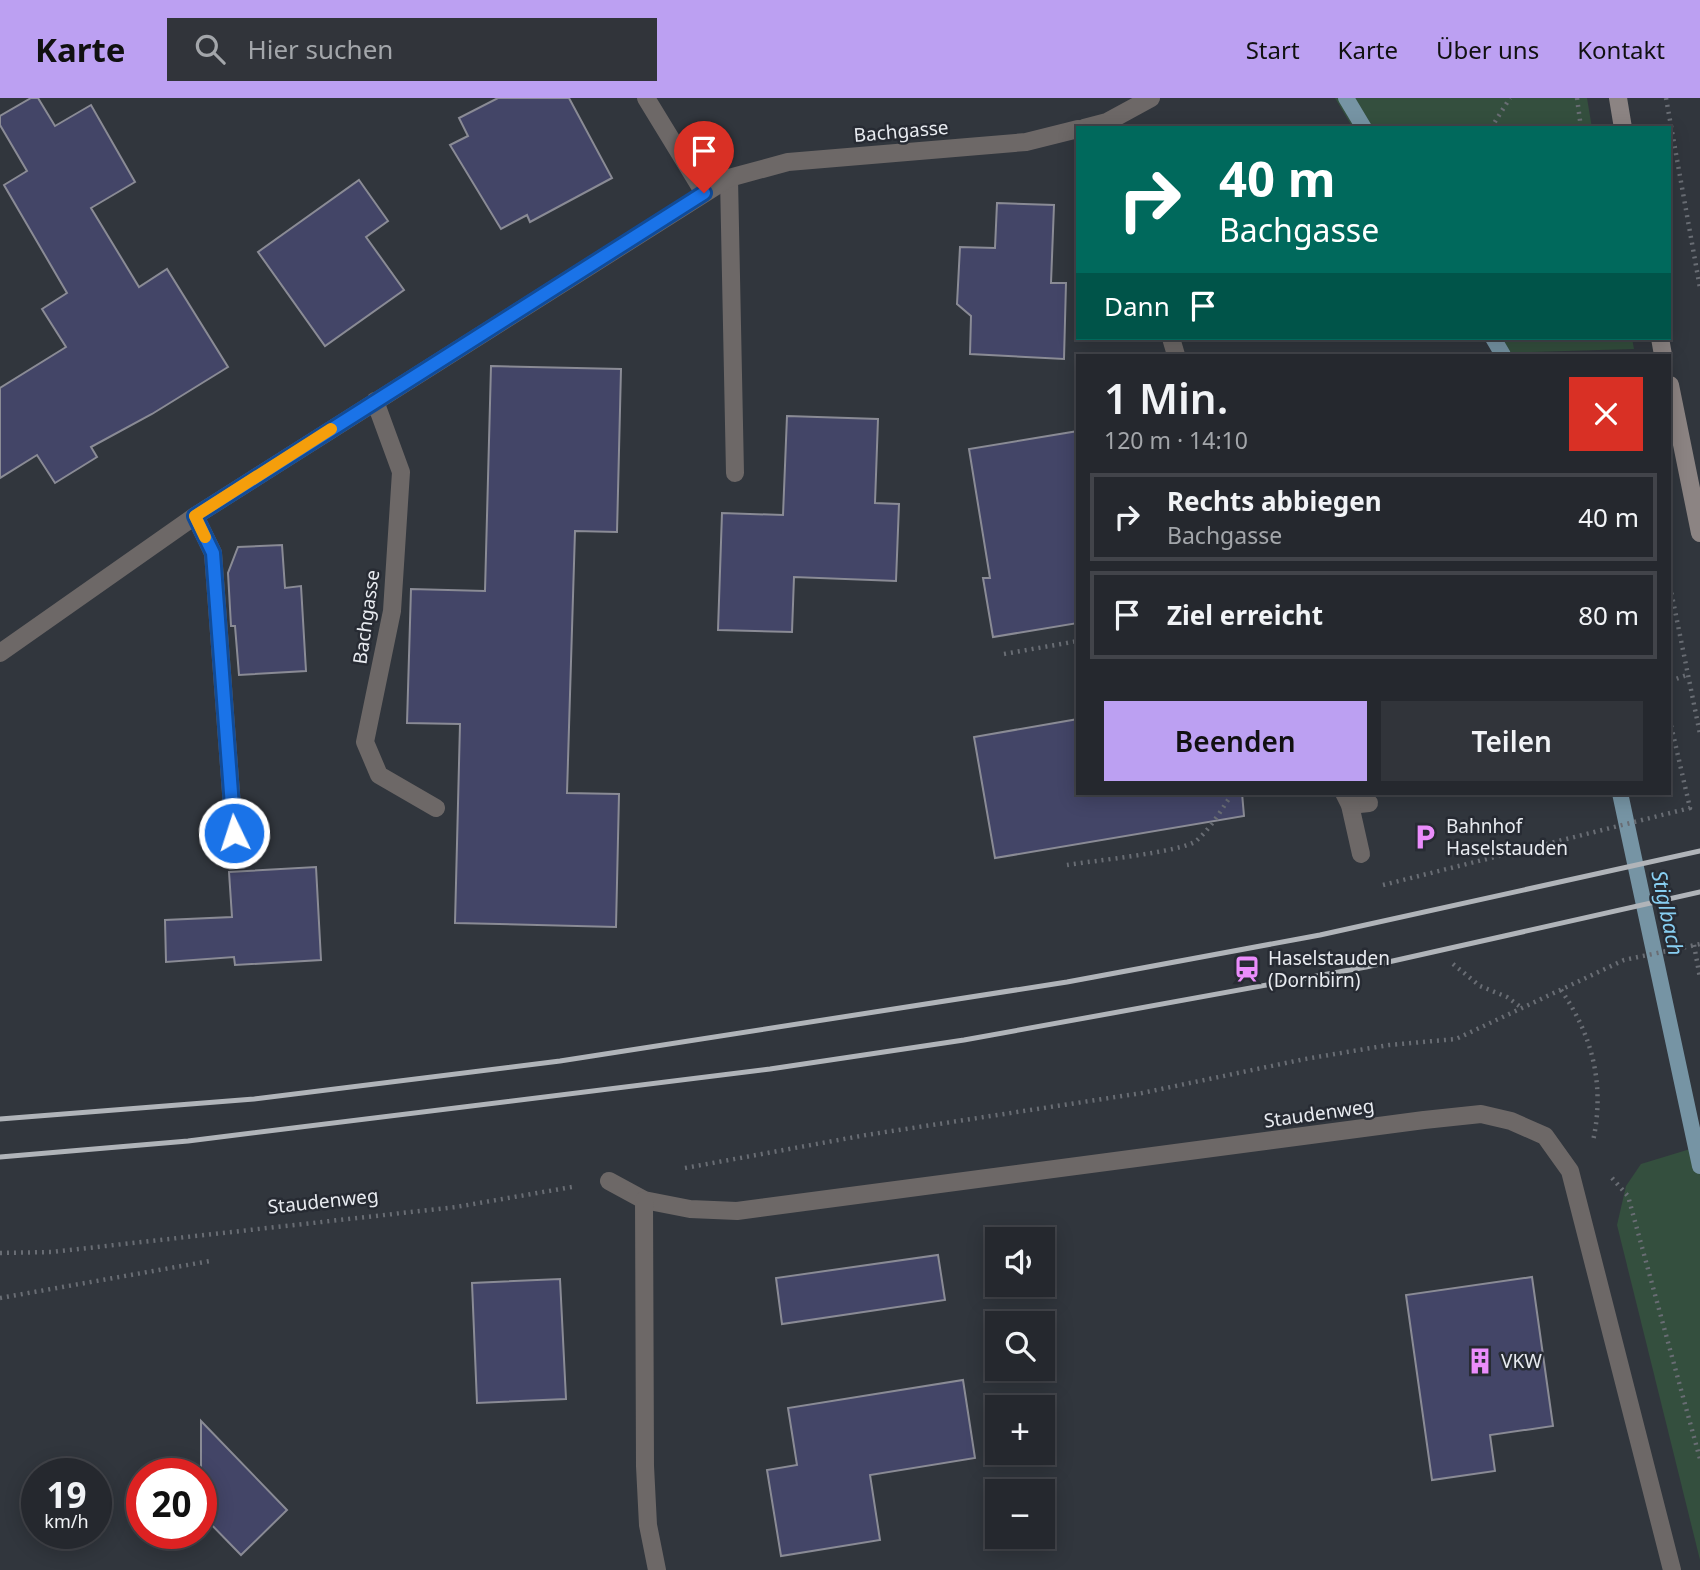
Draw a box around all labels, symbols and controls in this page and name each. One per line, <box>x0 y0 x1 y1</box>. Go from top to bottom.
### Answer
search box <box>167 18 657 81</box>
text: Karte <box>35 27 125 72</box>
icon: search <box>191 30 229 68</box>
text: Hier suchen <box>247 31 393 67</box>
text: Start <box>1246 33 1300 66</box>
text: Karte <box>1338 33 1398 66</box>
text: Über uns <box>1436 33 1539 66</box>
text: Kontakt <box>1577 33 1665 66</box>
street label: Bachgasse <box>852 114 950 148</box>
pin <box>674 121 734 193</box>
icon: arrive <box>685 132 723 170</box>
text: 40 m <box>1219 145 1336 211</box>
icon: right <box>1104 154 1195 245</box>
text: Bachgasse <box>1219 208 1379 251</box>
icon: arrive <box>1184 287 1222 325</box>
text: Dann <box>1104 288 1170 324</box>
text: 1 Min. <box>1104 369 1228 426</box>
button: close <box>1569 377 1643 451</box>
text: 120 m · 14:10 <box>1104 424 1248 456</box>
text: Rechts abbiegen <box>1167 483 1382 519</box>
icon: right <box>1108 498 1146 536</box>
text: 40 m <box>1578 499 1639 535</box>
text: Bachgasse <box>1167 519 1282 551</box>
street label: Bachgasse <box>347 568 385 666</box>
icon: arrive <box>1108 596 1146 634</box>
text: Ziel erreicht <box>1167 597 1323 633</box>
text: 80 m <box>1578 597 1639 633</box>
button: Beenden <box>1104 701 1367 781</box>
button: Teilen <box>1381 701 1643 781</box>
position arrow <box>197 796 271 870</box>
place label: Bahnhof Haselstauden <box>1446 813 1568 861</box>
parking icon: Bahnhof Haselstauden <box>1410 822 1440 852</box>
water label: Stiglbach <box>1645 868 1691 958</box>
place label: Haselstauden (Dornbirn) <box>1268 945 1390 993</box>
station icon: Haselstauden (Dornbirn) <box>1232 954 1262 984</box>
street label: Staudenweg <box>1262 1092 1376 1134</box>
street label: Staudenweg <box>266 1182 380 1220</box>
map controls <box>985 1227 1055 1549</box>
button: sound <box>985 1227 1055 1297</box>
button: search <box>985 1311 1055 1381</box>
building icon: VKW <box>1465 1346 1495 1376</box>
place label: VKW <box>1501 1348 1542 1374</box>
button: + <box>985 1395 1055 1465</box>
speed limit sign: 20 <box>126 1458 217 1549</box>
text: 19 <box>46 1471 87 1518</box>
button: − <box>985 1479 1055 1549</box>
text: km/h <box>44 1509 89 1533</box>

